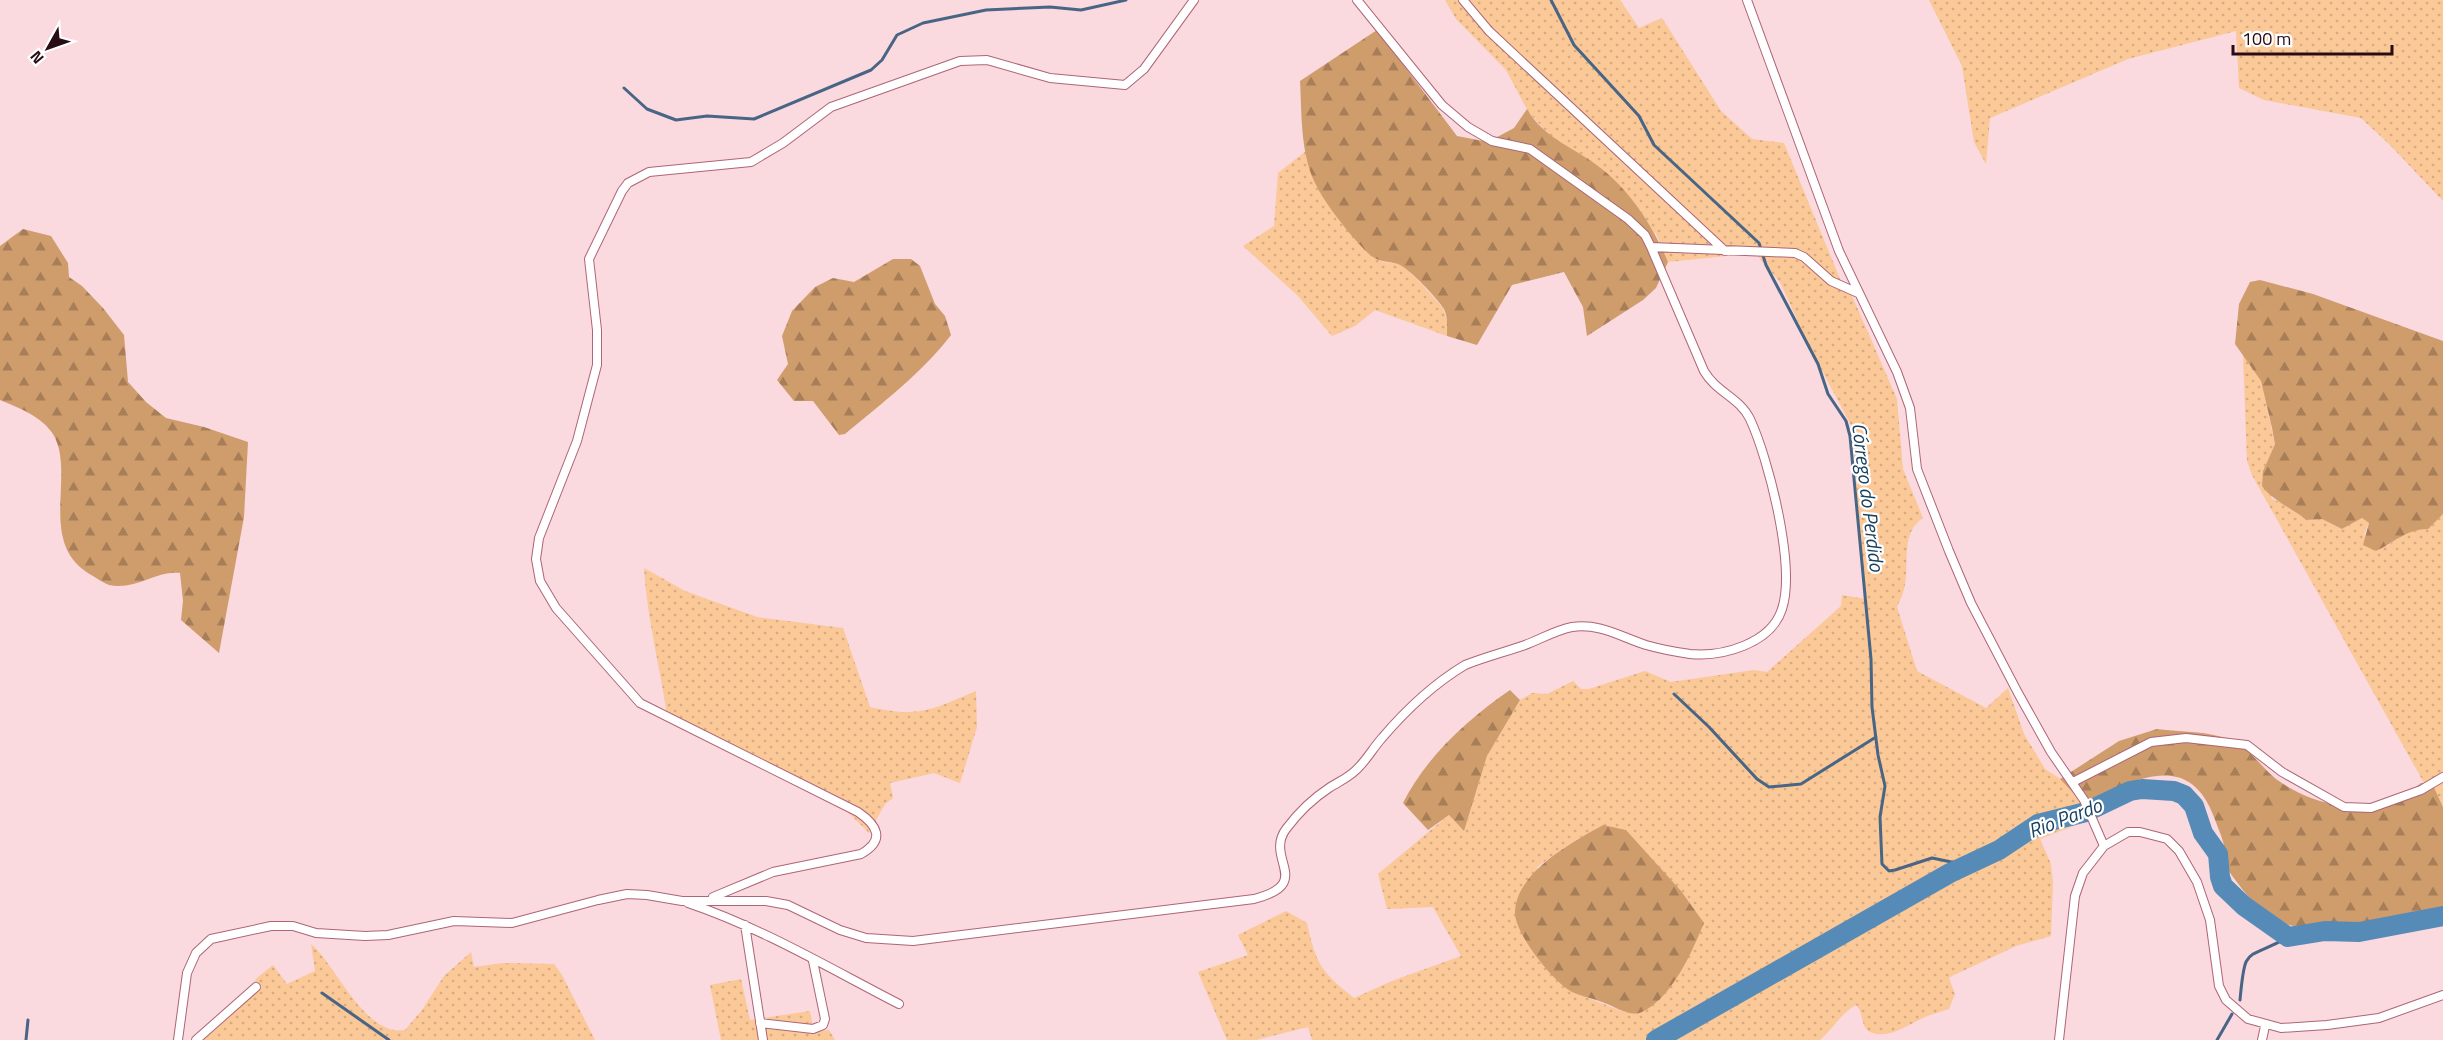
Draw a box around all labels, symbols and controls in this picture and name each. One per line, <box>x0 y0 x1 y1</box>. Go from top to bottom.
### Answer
north arrow <box>18 18 78 78</box>
scale bar <box>2233 18 2392 56</box>
text: 100 m <box>2242 25 2291 52</box>
text: N <box>24 46 49 70</box>
water label: Córrego do Perdido <box>1844 421 1893 574</box>
water label: Rio Pardo <box>2024 789 2107 846</box>

